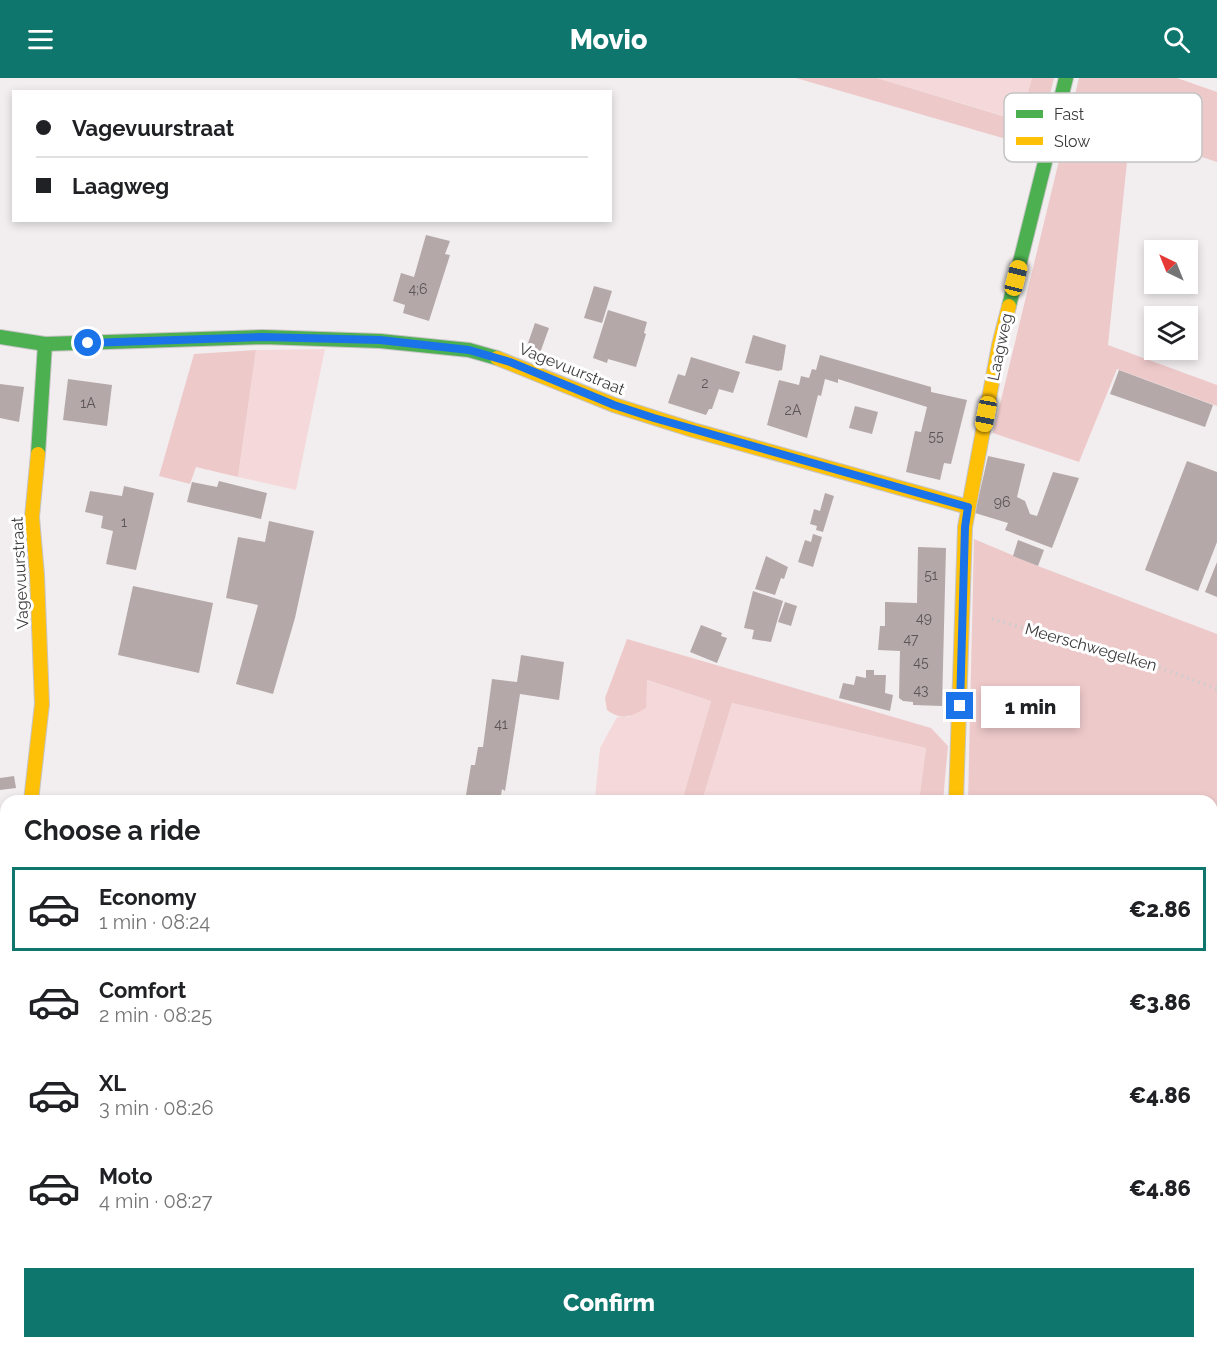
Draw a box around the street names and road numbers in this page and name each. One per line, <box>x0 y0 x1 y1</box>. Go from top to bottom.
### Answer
street label: Laagweg <box>984 311 1016 383</box>
street label: Vagevuurstraat <box>516 339 628 399</box>
street label: Vagevuurstraat <box>8 516 32 630</box>
street label: Meerschwegelken <box>1023 619 1159 675</box>

